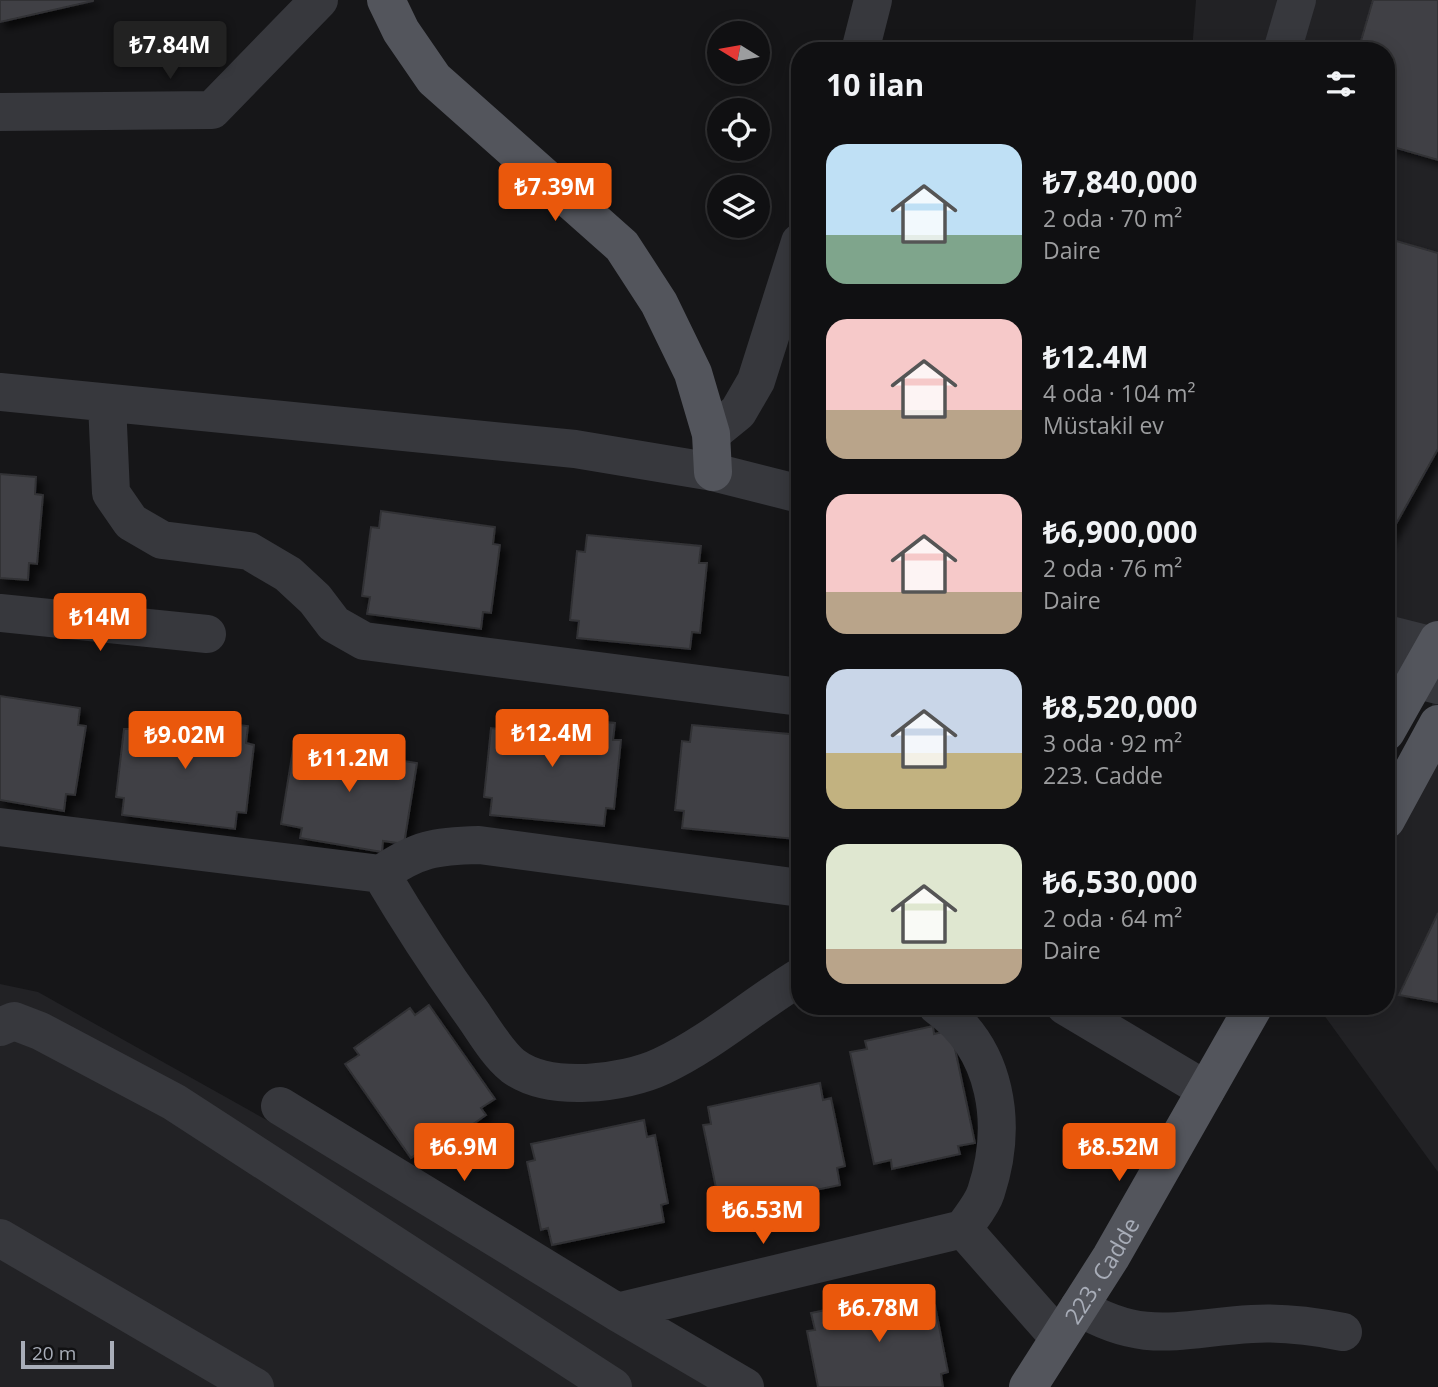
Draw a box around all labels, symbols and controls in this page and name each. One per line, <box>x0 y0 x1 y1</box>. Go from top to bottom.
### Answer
north arrow <box>707 21 770 84</box>
map controls <box>707 21 770 238</box>
pin: ₺7.84M <box>113 22 227 81</box>
text: ₺7.84M <box>130 28 210 60</box>
text: 10 ilan <box>826 64 924 105</box>
icon: filters <box>1322 65 1360 103</box>
button: locate <box>707 98 770 161</box>
text: ₺7,840,000 <box>1043 161 1197 202</box>
pin: ₺7.39M <box>498 164 612 223</box>
text: ₺7.39M <box>515 170 595 202</box>
icon: home <box>882 172 966 256</box>
button: layers <box>707 175 770 238</box>
text: 2 oda · 70 m² <box>1043 202 1182 234</box>
text: Daire <box>1043 234 1101 266</box>
text: ₺12.4M <box>1043 336 1148 377</box>
icon: home <box>882 347 966 431</box>
text: 4 oda · 104 m² <box>1043 377 1196 409</box>
text: Müstakil ev <box>1043 409 1164 441</box>
text: ₺6,900,000 <box>1043 511 1197 552</box>
icon: home <box>882 522 966 606</box>
text: 2 oda · 76 m² <box>1043 552 1182 584</box>
text: Daire <box>1043 584 1101 616</box>
pin: ₺14M <box>59 594 141 653</box>
text: ₺14M <box>69 600 131 632</box>
text: ₺8,520,000 <box>1043 686 1197 727</box>
icon: home <box>882 697 966 781</box>
pin: ₺12.4M <box>495 710 609 769</box>
pin: ₺9.02M <box>128 712 242 771</box>
text: ₺12.4M <box>512 716 592 748</box>
text: ₺9.02M <box>145 718 225 750</box>
text: 3 oda · 92 m² <box>1043 727 1182 759</box>
pin: ₺11.2M <box>292 734 406 794</box>
text: ₺11.2M <box>309 741 389 773</box>
text: 223. Cadde <box>1043 759 1163 791</box>
text: ₺6,530,000 <box>1043 861 1197 902</box>
icon: home <box>882 872 966 956</box>
text: 2 oda · 64 m² <box>1043 902 1182 934</box>
text: Daire <box>1043 934 1101 966</box>
pin: ₺6.9M <box>415 1124 513 1183</box>
pin: ₺8.52M <box>1062 1124 1176 1183</box>
text: ₺6.9M <box>430 1130 498 1162</box>
text: ₺8.52M <box>1079 1130 1159 1162</box>
pin: ₺6.53M <box>706 1186 820 1246</box>
text: ₺6.53M <box>723 1193 803 1225</box>
street label: 223. Cadde <box>1057 1211 1147 1330</box>
pin: ₺6.78M <box>822 1284 936 1344</box>
text: ₺6.78M <box>839 1291 919 1323</box>
scale bar <box>21 1338 114 1370</box>
text: 20 m <box>32 1340 76 1366</box>

